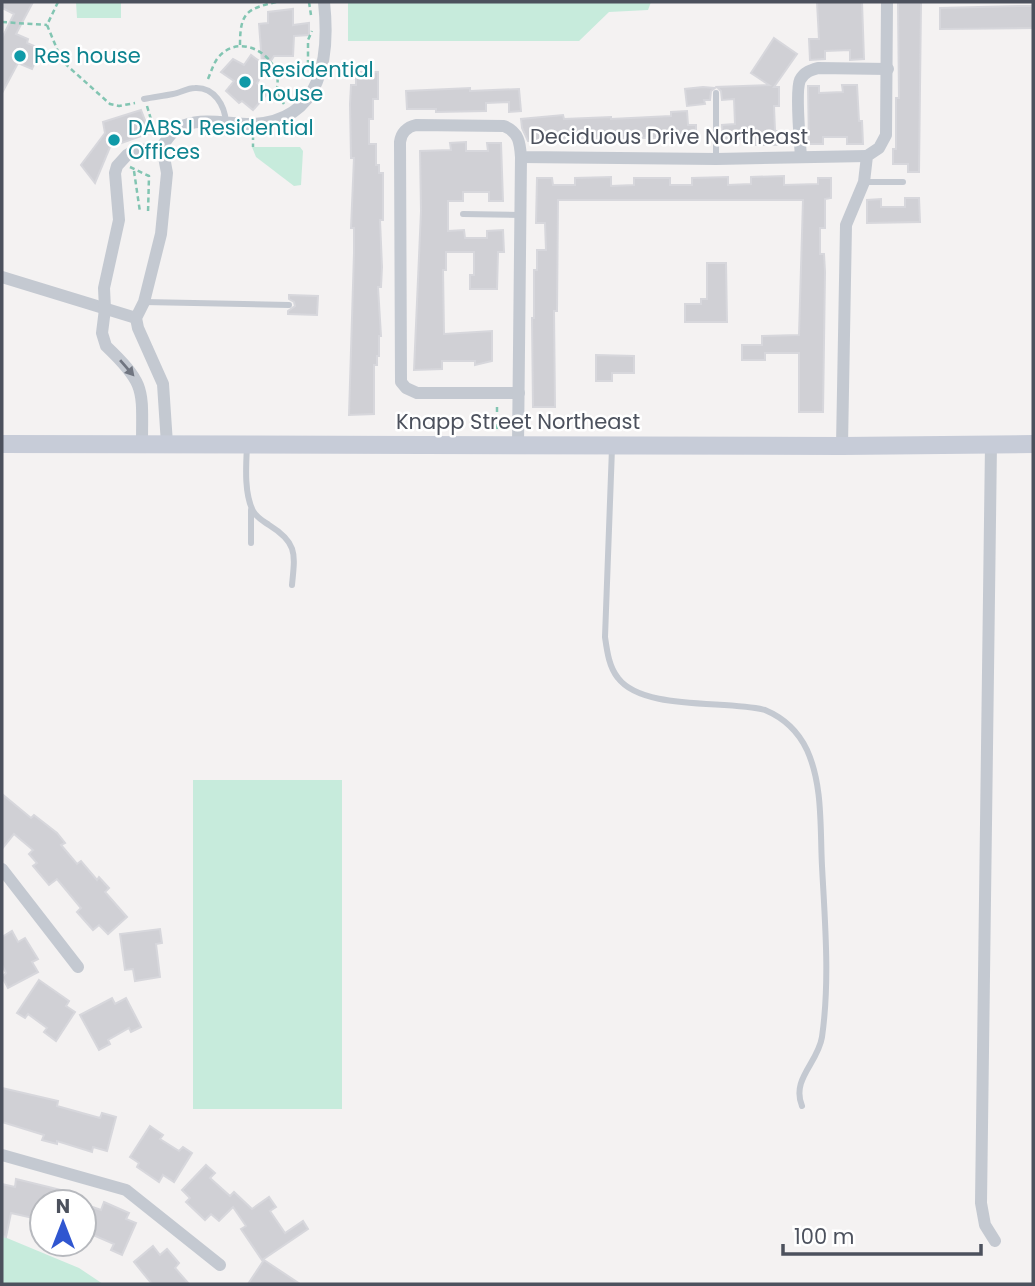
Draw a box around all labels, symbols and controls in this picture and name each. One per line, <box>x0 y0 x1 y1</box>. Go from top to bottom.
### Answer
place label: Res house <box>34 41 141 70</box>
marker: Res house <box>12 48 28 64</box>
place label: Residential house <box>259 55 374 108</box>
marker: Residential house <box>237 74 253 90</box>
place label: DABSJ Residential Offices <box>128 113 314 166</box>
street label: Deciduous Drive Northeast <box>530 122 808 151</box>
marker: DABSJ Residential Offices <box>106 132 122 148</box>
one-way arrow <box>119 359 135 377</box>
street label: Knapp Street Northeast <box>396 407 640 436</box>
north arrow <box>28 1188 98 1258</box>
text: N <box>56 1193 70 1220</box>
scale bar <box>783 1212 981 1256</box>
text: 100 m <box>794 1222 854 1251</box>

